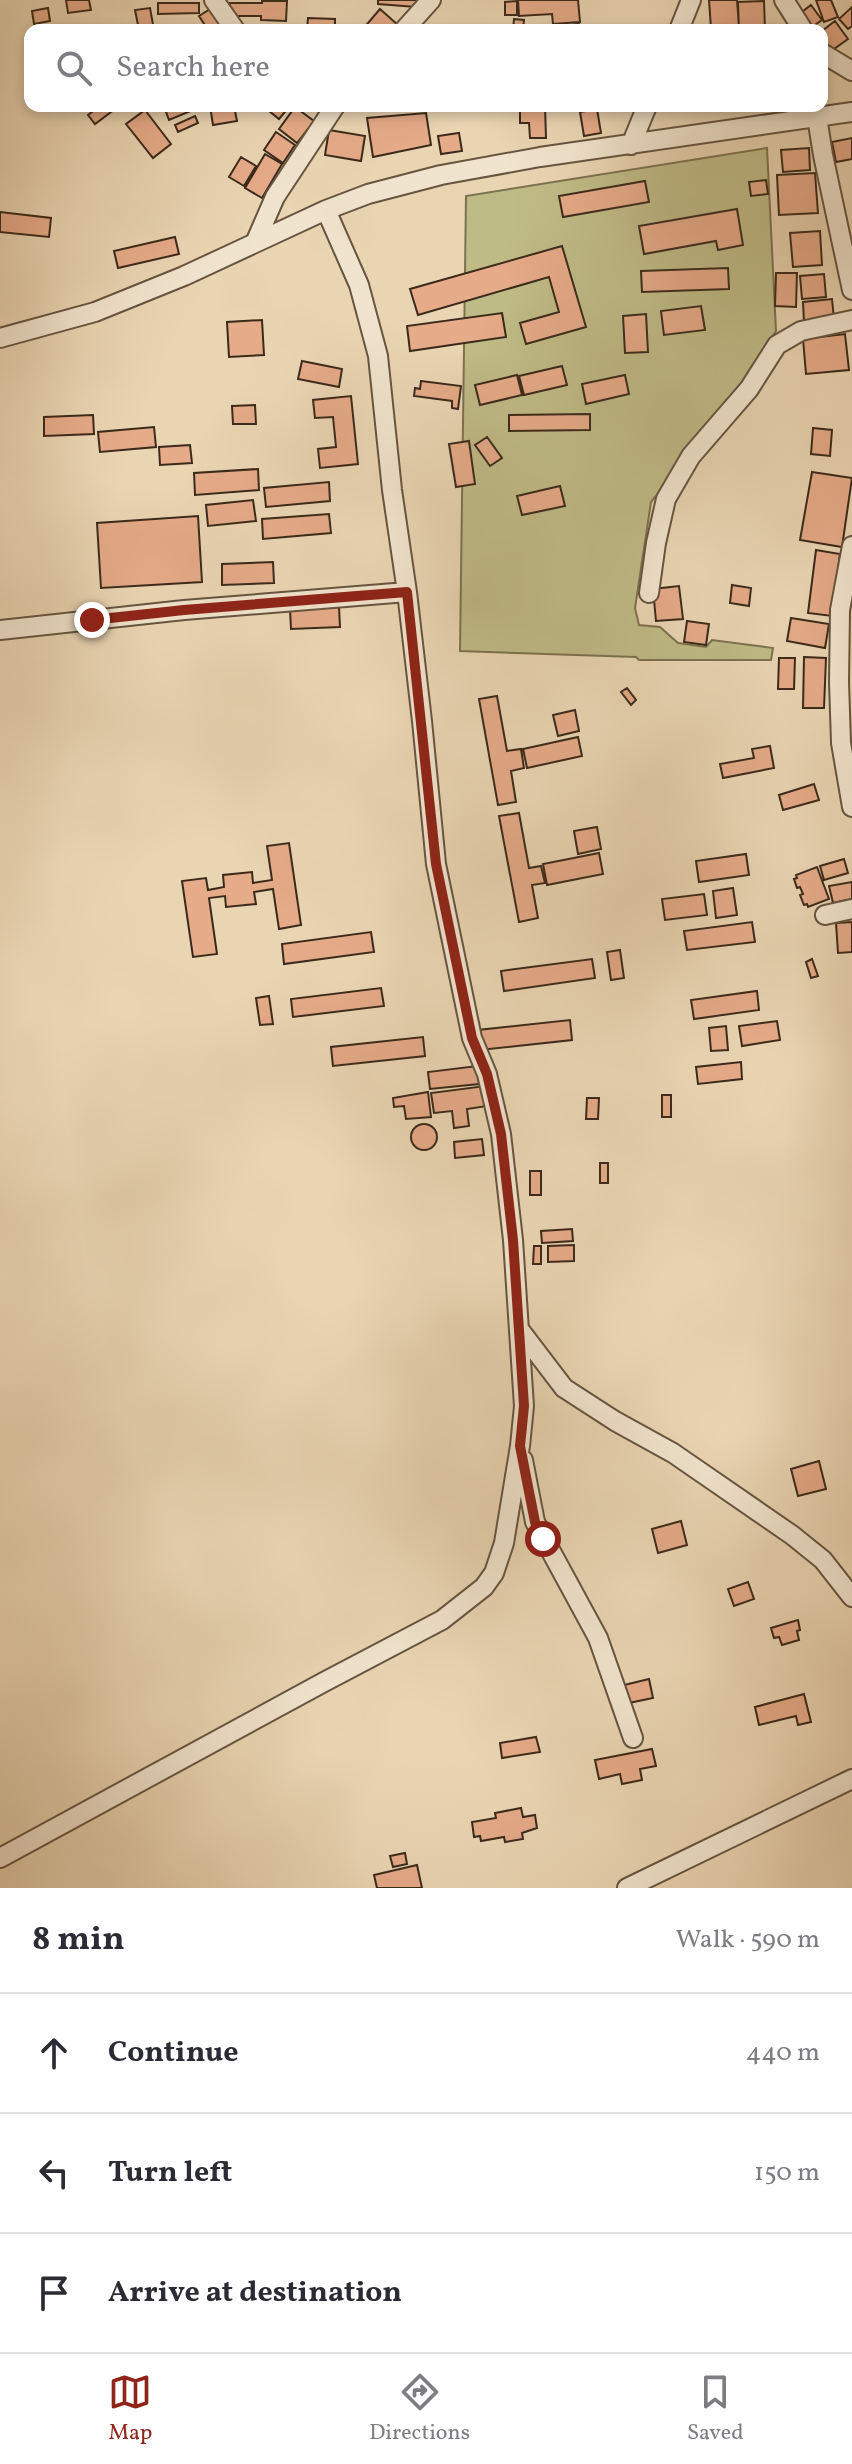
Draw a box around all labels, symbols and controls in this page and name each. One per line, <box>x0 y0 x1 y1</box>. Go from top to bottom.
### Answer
search box <box>24 24 828 112</box>
icon: search <box>52 46 96 90</box>
text: Search here <box>116 47 270 89</box>
route end <box>74 602 110 638</box>
route start <box>525 1521 561 1557</box>
text: 8 min <box>32 1917 125 1964</box>
text: Walk · 590 m <box>676 1922 820 1958</box>
icon: ahead <box>32 2031 76 2075</box>
text: Continue <box>108 2032 239 2074</box>
text: 440 m <box>746 2035 820 2071</box>
icon: left <box>32 2151 76 2195</box>
text: Turn left <box>108 2152 232 2194</box>
text: 150 m <box>754 2155 820 2191</box>
icon: arrive <box>32 2271 76 2315</box>
text: Arrive at destination <box>108 2272 402 2314</box>
tab: Map <box>108 2370 152 2449</box>
tab: Directions <box>369 2370 470 2449</box>
tab: Saved <box>687 2370 744 2449</box>

